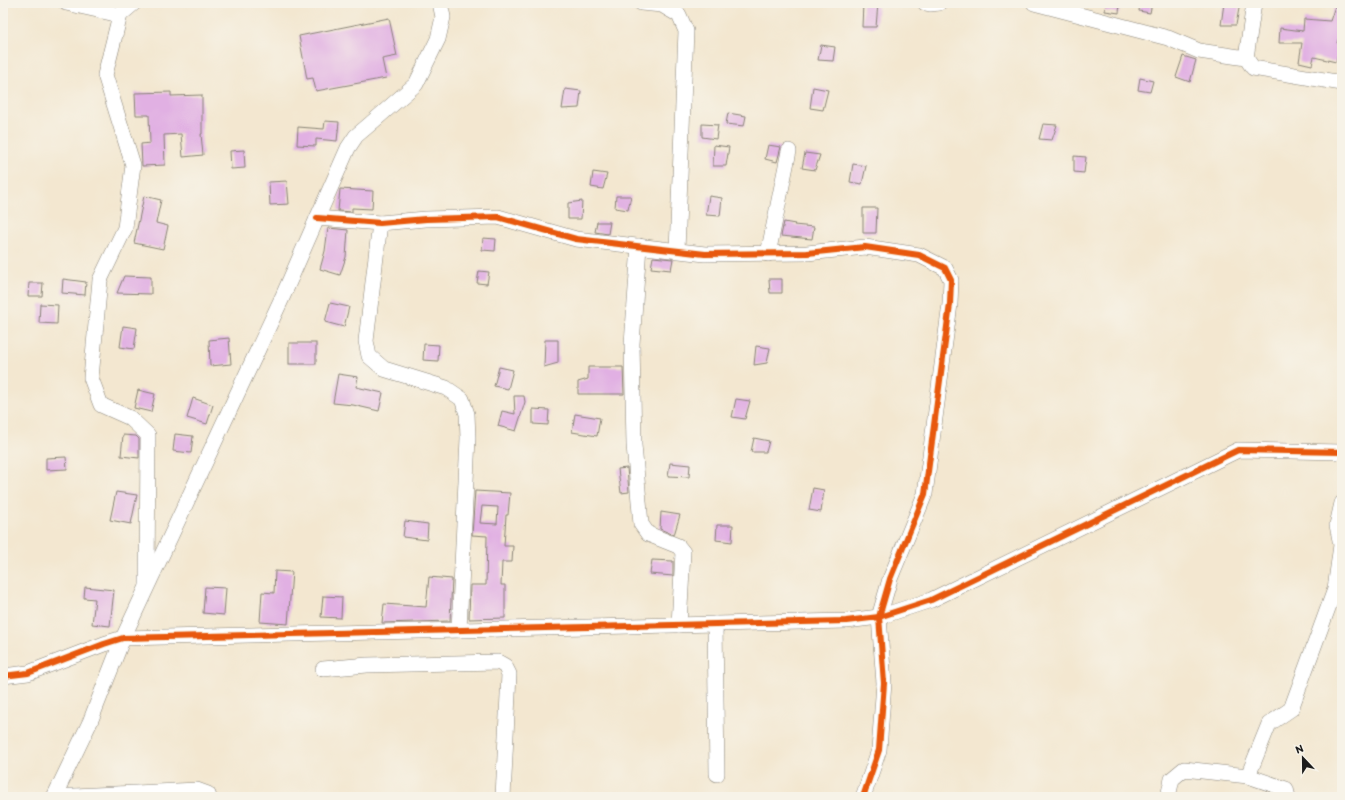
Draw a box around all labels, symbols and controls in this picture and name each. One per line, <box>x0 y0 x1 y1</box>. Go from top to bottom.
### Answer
north arrow <box>1283 738 1323 778</box>
text: N <box>1294 742 1305 757</box>

